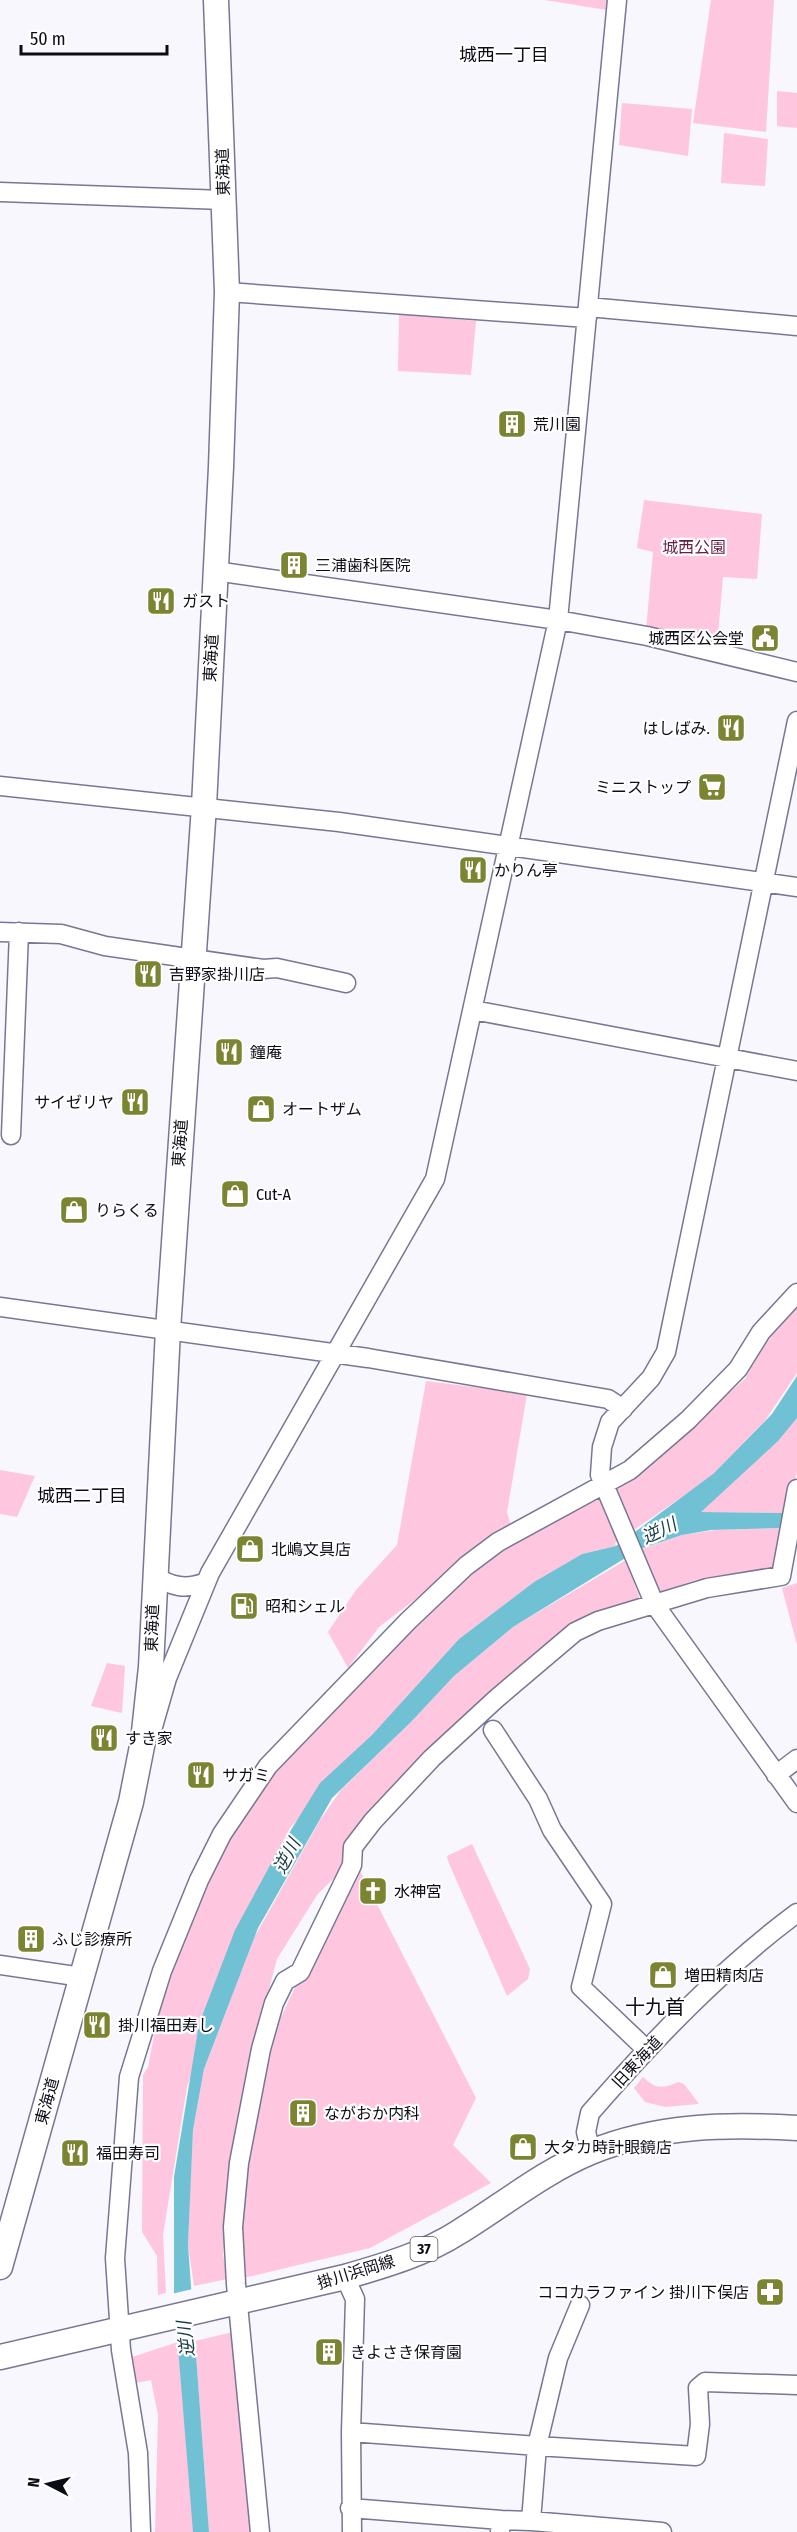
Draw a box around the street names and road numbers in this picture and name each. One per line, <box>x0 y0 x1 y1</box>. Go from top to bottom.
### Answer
street label: 東海道 <box>213 148 233 196</box>
street label: 東海道 <box>200 634 222 682</box>
street label: 東海道 <box>169 1118 191 1168</box>
street label: 東海道 <box>142 1604 162 1652</box>
street label: 旧東海道 <box>608 2032 666 2092</box>
street label: 東海道 <box>32 2075 62 2127</box>
road number: 37 <box>410 2237 438 2261</box>
street label: 掛川浜岡線 <box>315 2251 397 2293</box>

